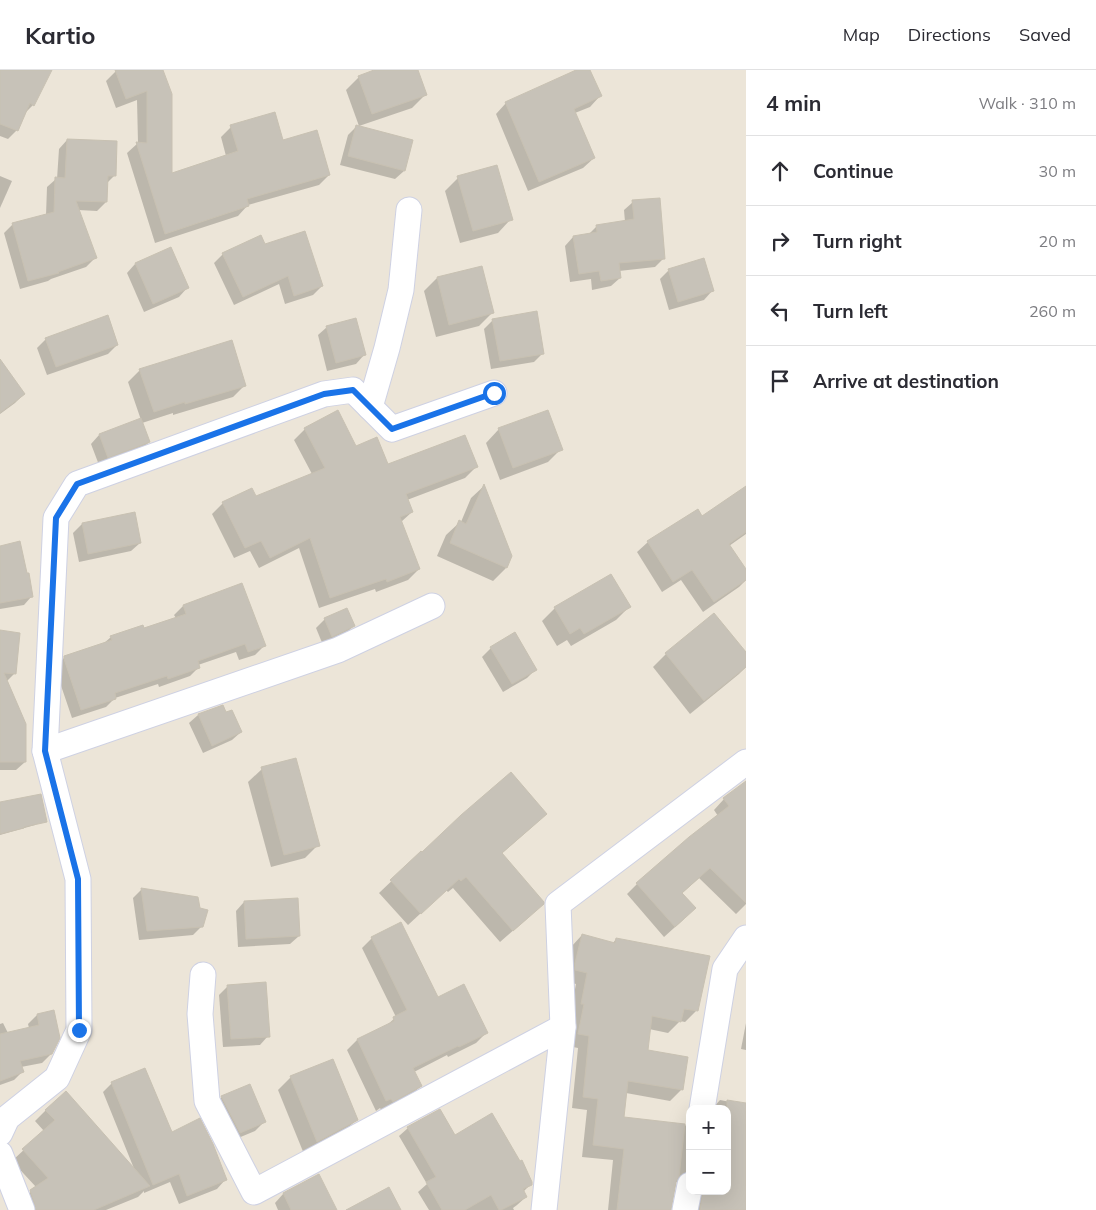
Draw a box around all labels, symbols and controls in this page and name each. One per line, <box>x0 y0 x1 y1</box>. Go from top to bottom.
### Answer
text: Kartio <box>25 20 96 50</box>
text: Map <box>843 23 880 46</box>
text: Directions <box>908 23 991 46</box>
text: Saved <box>1019 23 1071 46</box>
text: 4 min <box>766 90 821 116</box>
text: Walk · 310 m <box>978 93 1076 113</box>
icon: ahead <box>766 157 794 185</box>
text: Continue <box>813 159 893 183</box>
text: 30 m <box>1039 161 1076 181</box>
icon: right <box>766 227 794 255</box>
text: Turn right <box>813 229 902 253</box>
text: 20 m <box>1039 231 1076 251</box>
icon: left <box>766 297 794 325</box>
text: Turn left <box>813 299 888 323</box>
text: 260 m <box>1029 301 1076 321</box>
icon: arrive <box>766 367 794 395</box>
text: Arrive at destination <box>813 369 999 393</box>
route start <box>483 382 506 405</box>
route end <box>68 1019 91 1042</box>
map controls <box>686 1105 731 1195</box>
button: + <box>686 1105 731 1150</box>
button: − <box>686 1150 731 1195</box>

